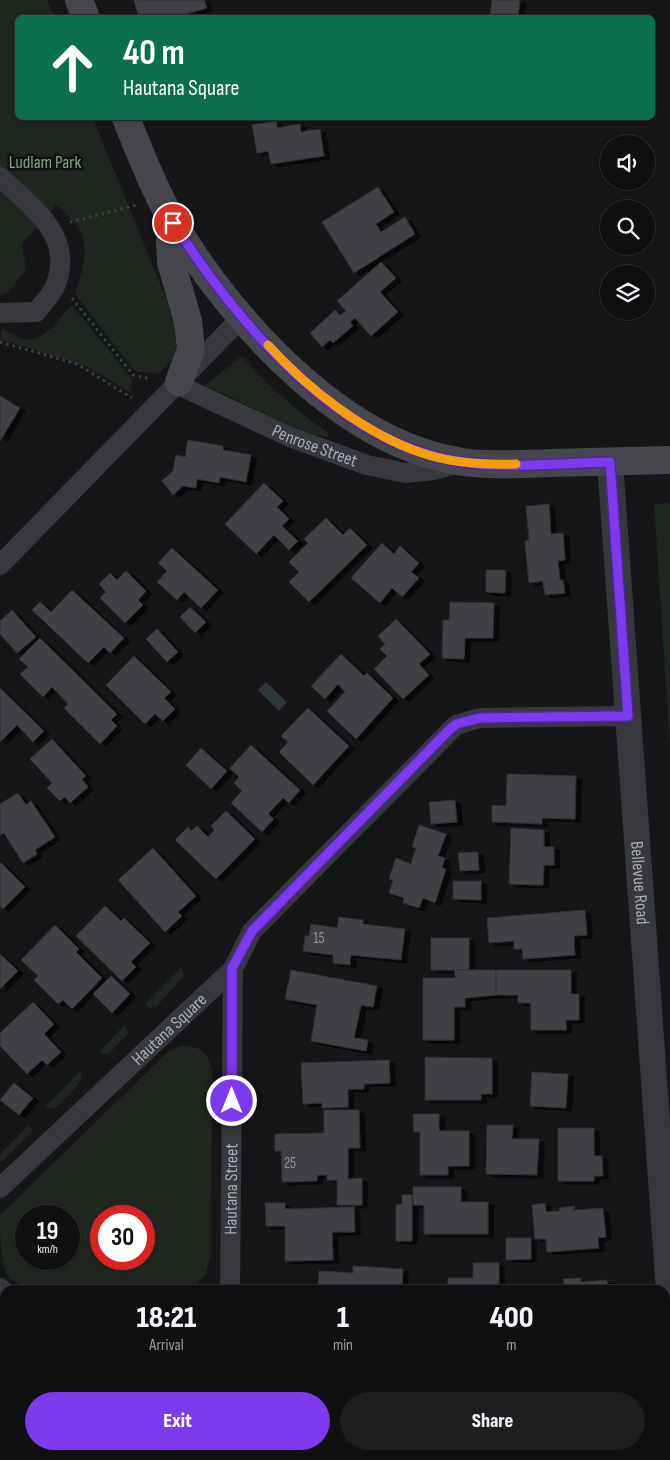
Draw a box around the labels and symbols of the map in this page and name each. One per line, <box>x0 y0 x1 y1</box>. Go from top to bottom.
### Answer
park label: Ludlam Park <box>9 152 81 173</box>
pin <box>152 202 194 244</box>
street label: Penrose Street <box>269 420 361 471</box>
street label: Bellevue Road <box>627 840 653 925</box>
house number: 15 <box>313 929 325 948</box>
street label: Hautana Square <box>127 989 211 1069</box>
position arrow <box>205 1074 257 1126</box>
street label: Hautana Street <box>220 1143 242 1235</box>
house number: 25 <box>284 1154 296 1173</box>
speed limit sign: 30 <box>90 1205 155 1270</box>

